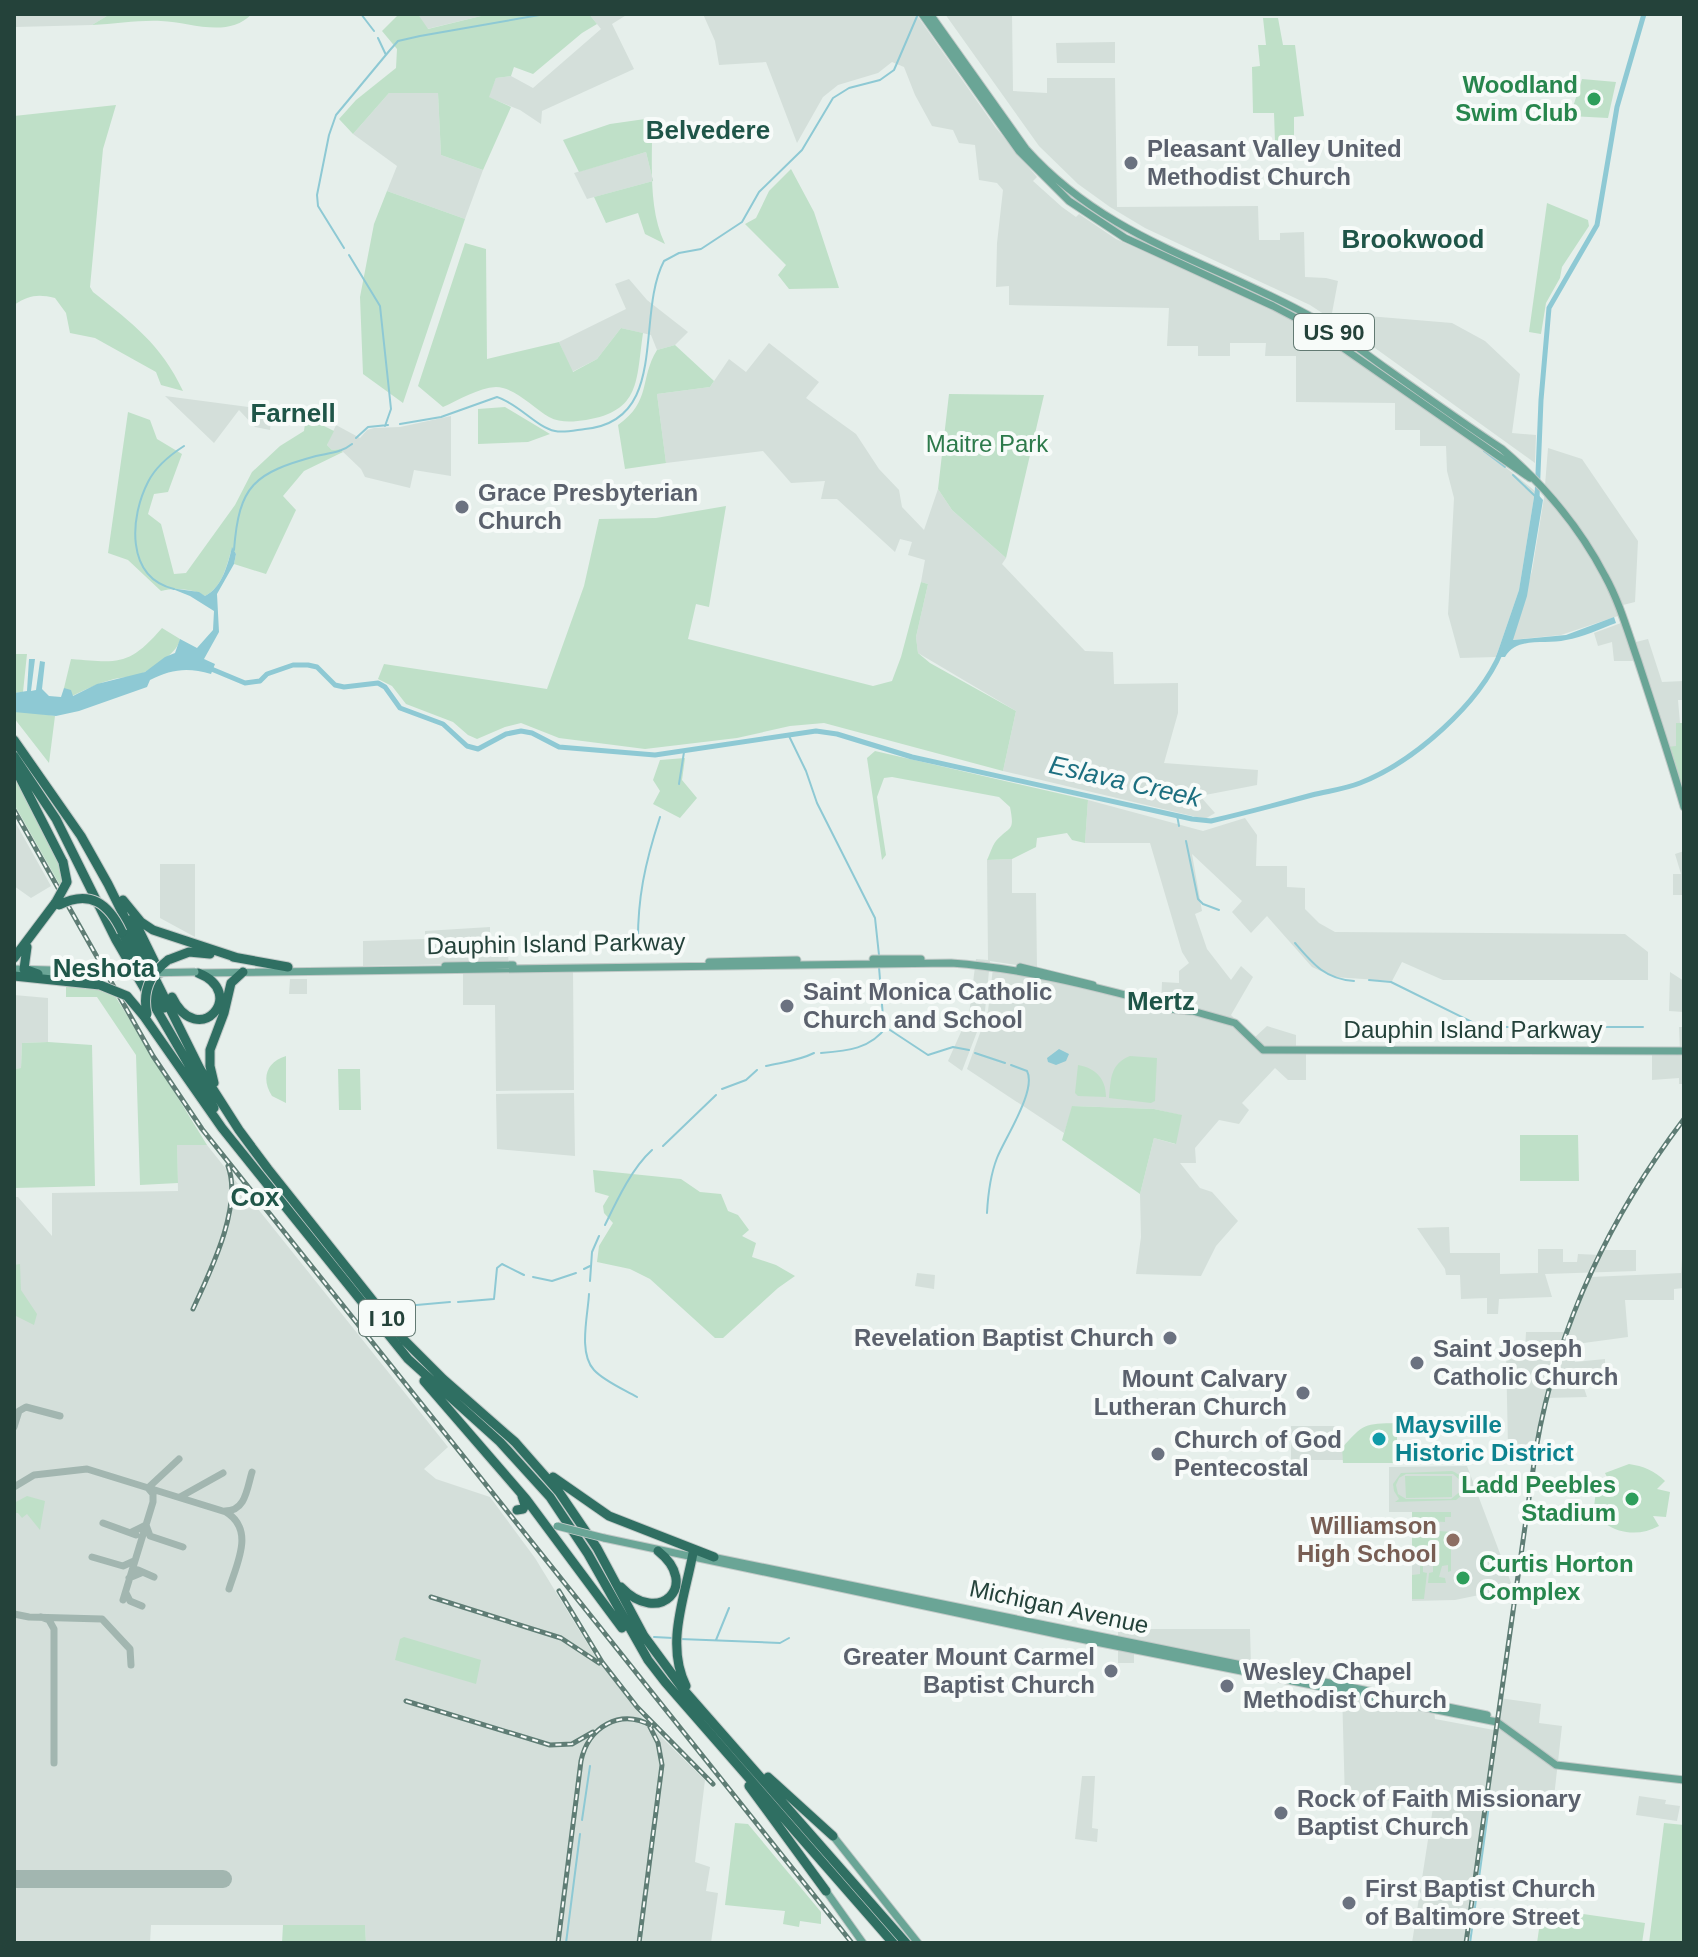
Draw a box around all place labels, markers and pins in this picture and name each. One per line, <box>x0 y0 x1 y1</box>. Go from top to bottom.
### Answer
place label: Woodland Swim Club <box>1455 71 1578 126</box>
marker: Woodland Swim Club <box>1585 90 1603 108</box>
place label: Pleasant Valley United Methodist Church <box>1147 135 1402 190</box>
marker: Pleasant Valley United Methodist Church <box>1122 154 1140 172</box>
place label: Grace Presbyterian Church <box>478 479 698 534</box>
marker: Grace Presbyterian Church <box>453 498 471 516</box>
place label: Saint Monica Catholic Church and School <box>803 978 1052 1033</box>
marker: Saint Monica Catholic Church and School <box>778 997 796 1015</box>
place label: Revelation Baptist Church <box>854 1324 1154 1351</box>
marker: Revelation Baptist Church <box>1161 1329 1179 1347</box>
place label: Saint Joseph Catholic Church <box>1433 1335 1618 1390</box>
marker: Saint Joseph Catholic Church <box>1408 1354 1426 1372</box>
place label: Mount Calvary Lutheran Church <box>1094 1365 1288 1420</box>
marker: Mount Calvary Lutheran Church <box>1294 1384 1312 1402</box>
place label: Maysville Historic District <box>1395 1411 1574 1466</box>
place label: Church of God Pentecostal <box>1174 1426 1342 1481</box>
marker: Maysville Historic District <box>1370 1430 1388 1448</box>
marker: Church of God Pentecostal <box>1149 1445 1167 1463</box>
place label: Ladd Peebles Stadium <box>1461 1471 1616 1526</box>
marker: Ladd Peebles Stadium <box>1623 1490 1641 1508</box>
place label: Williamson High School <box>1297 1512 1437 1567</box>
marker: Williamson High School <box>1444 1531 1462 1549</box>
place label: Curtis Horton Complex <box>1479 1550 1634 1605</box>
marker: Curtis Horton Complex <box>1454 1569 1472 1587</box>
place label: Greater Mount Carmel Baptist Church <box>843 1643 1095 1698</box>
place label: Wesley Chapel Methodist Church <box>1243 1658 1447 1713</box>
marker: Greater Mount Carmel Baptist Church <box>1102 1662 1120 1680</box>
marker: Wesley Chapel Methodist Church <box>1218 1677 1236 1695</box>
place label: Rock of Faith Missionary Baptist Church <box>1297 1785 1582 1840</box>
marker: Rock of Faith Missionary Baptist Church <box>1272 1804 1290 1822</box>
place label: First Baptist Church of Baltimore Street <box>1365 1875 1596 1930</box>
marker: First Baptist Church of Baltimore Street <box>1340 1894 1358 1912</box>

